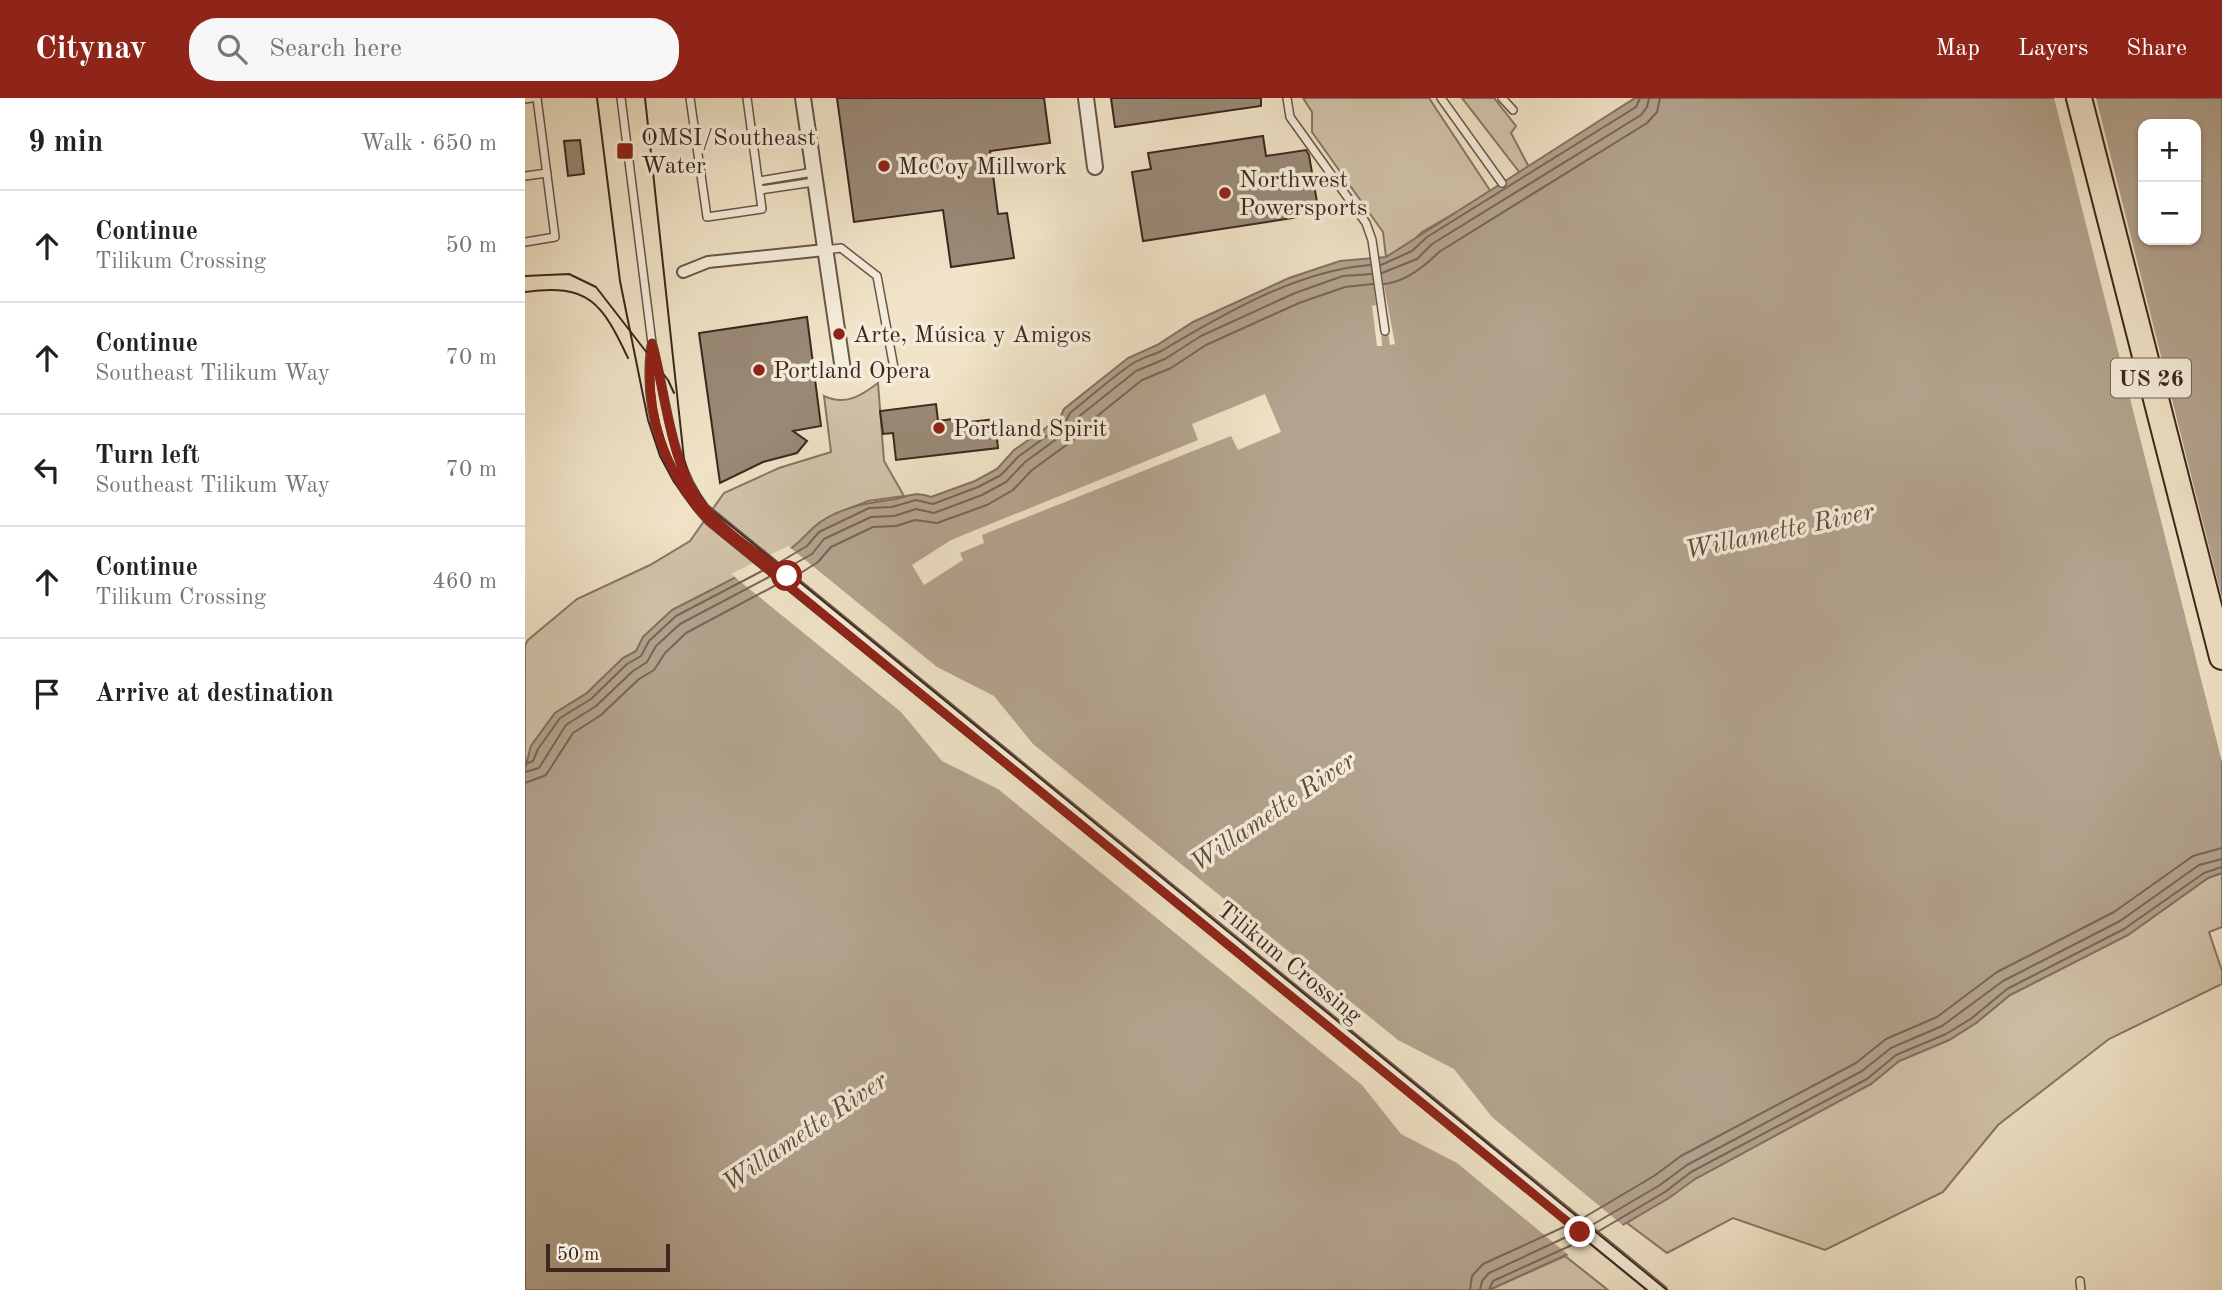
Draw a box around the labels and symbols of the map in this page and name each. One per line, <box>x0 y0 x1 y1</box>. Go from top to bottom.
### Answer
place label: OMSI/Southeast Water <box>641 127 816 179</box>
marker: OMSI/Southeast Water <box>615 141 635 161</box>
place label: McCoy Millwork <box>898 156 1067 180</box>
marker: McCoy Millwork <box>876 158 892 174</box>
place label: Northwest Powersports <box>1239 169 1367 221</box>
marker: Northwest Powersports <box>1217 185 1233 201</box>
place label: Arte, Música y Amigos <box>853 324 1092 348</box>
marker: Arte, Música y Amigos <box>831 326 847 342</box>
road number: US 26 <box>2111 358 2191 398</box>
place label: Portland Opera <box>773 360 931 384</box>
marker: Portland Opera <box>751 362 767 378</box>
place label: Portland Spirit <box>953 418 1107 442</box>
marker: Portland Spirit <box>931 420 947 436</box>
water label: Willamette River <box>1683 499 1877 565</box>
route start <box>771 560 802 591</box>
water label: Willamette River <box>1186 748 1361 877</box>
street label: Tilikum Crossing <box>1212 898 1366 1029</box>
water label: Willamette River <box>718 1068 893 1197</box>
route end <box>1564 1216 1595 1247</box>
scale bar <box>546 1241 670 1273</box>

